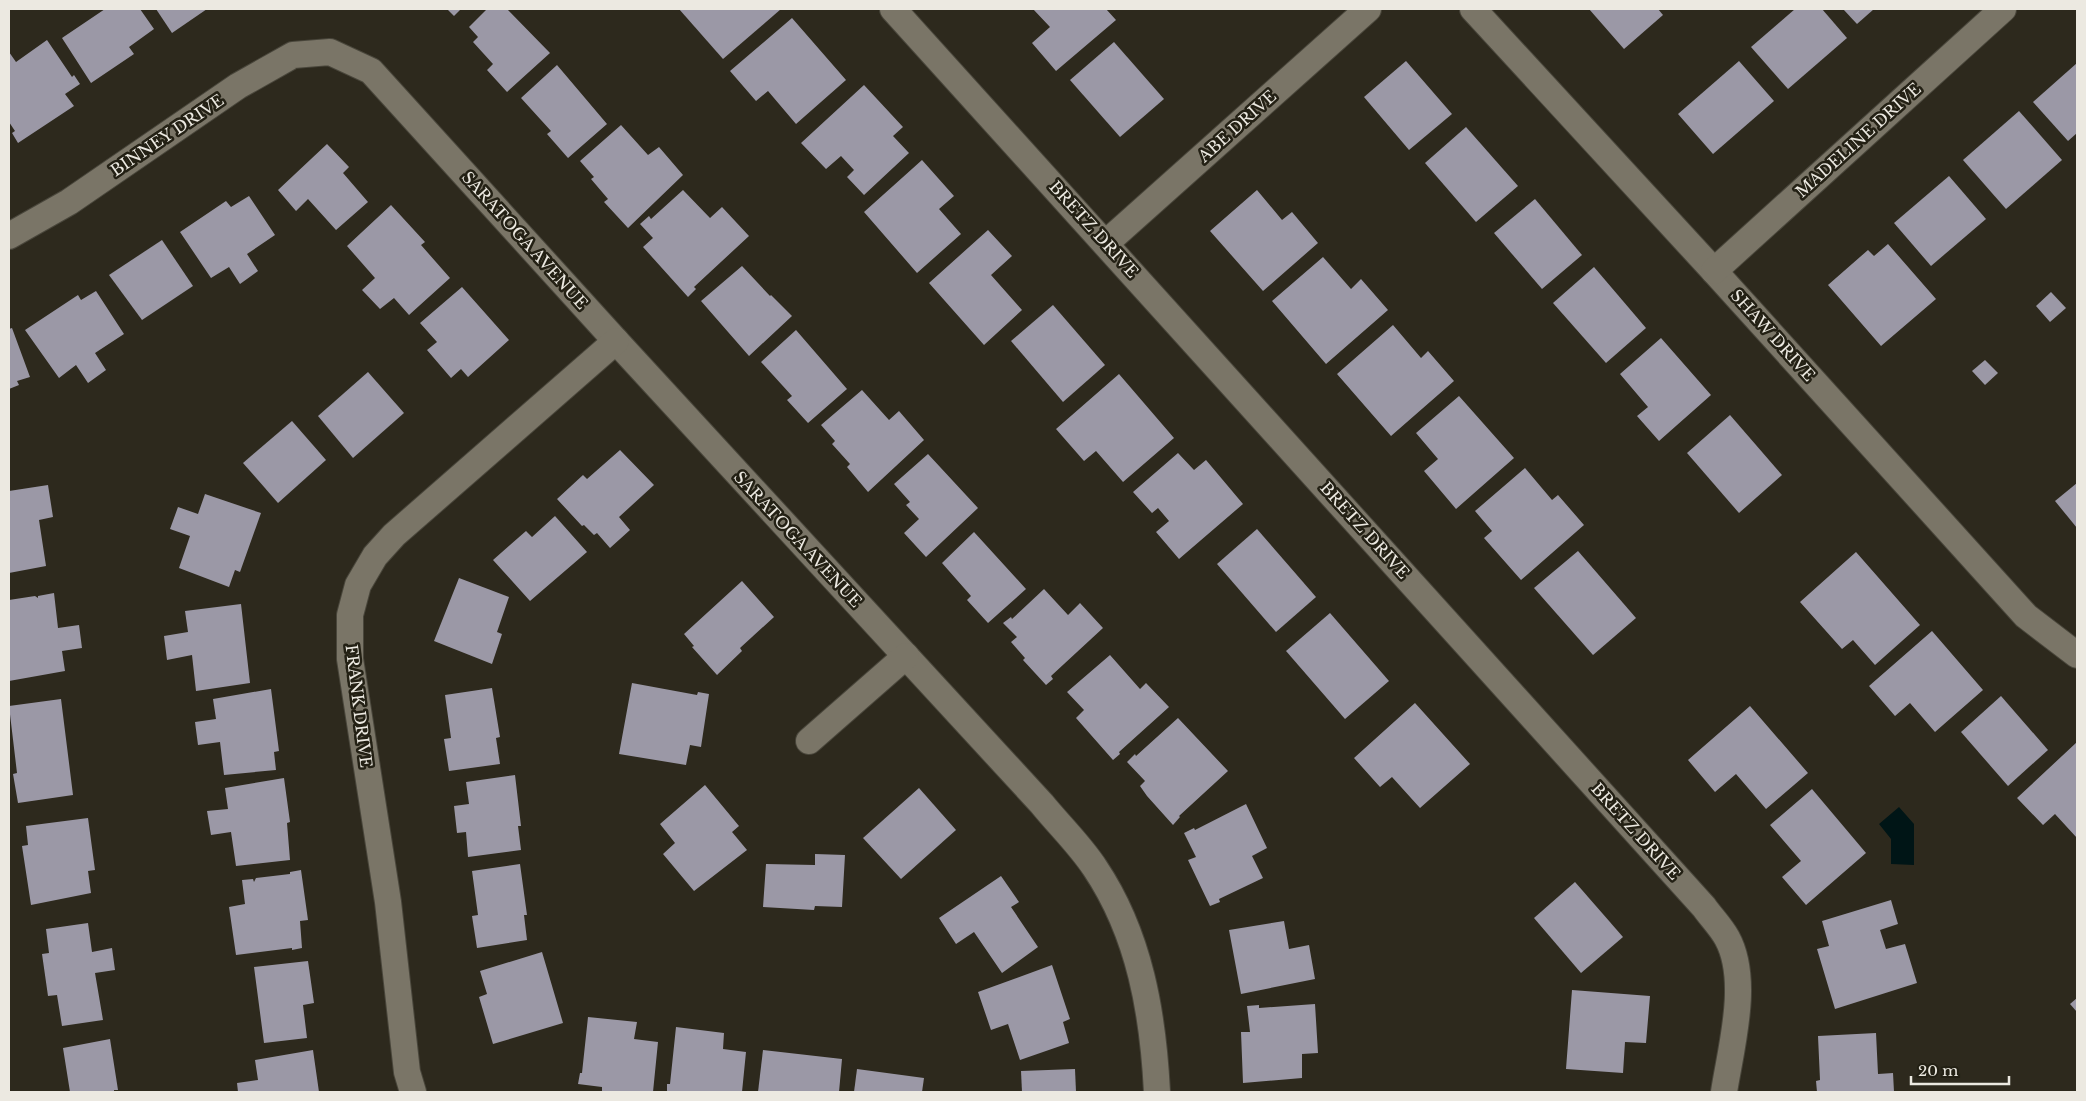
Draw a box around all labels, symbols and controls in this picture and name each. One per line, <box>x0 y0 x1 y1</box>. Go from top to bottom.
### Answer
street label: MADELINE DRIVE <box>1791 78 1925 202</box>
street label: ABE DRIVE <box>1193 86 1280 167</box>
street label: BINNEY DRIVE <box>107 90 227 180</box>
street label: SARATOGA AVENUE <box>458 167 592 313</box>
street label: BRETZ DRIVE <box>1045 176 1143 282</box>
street label: SHAW DRIVE <box>1727 285 1819 385</box>
street label: SARATOGA AVENUE <box>730 467 866 611</box>
street label: BRETZ DRIVE <box>1316 477 1414 583</box>
street label: FRANK DRIVE <box>342 643 376 769</box>
street label: BRETZ DRIVE <box>1587 778 1685 884</box>
scale bar <box>1911 1054 2008 1086</box>
text: 20 m <box>1918 1061 1958 1080</box>

